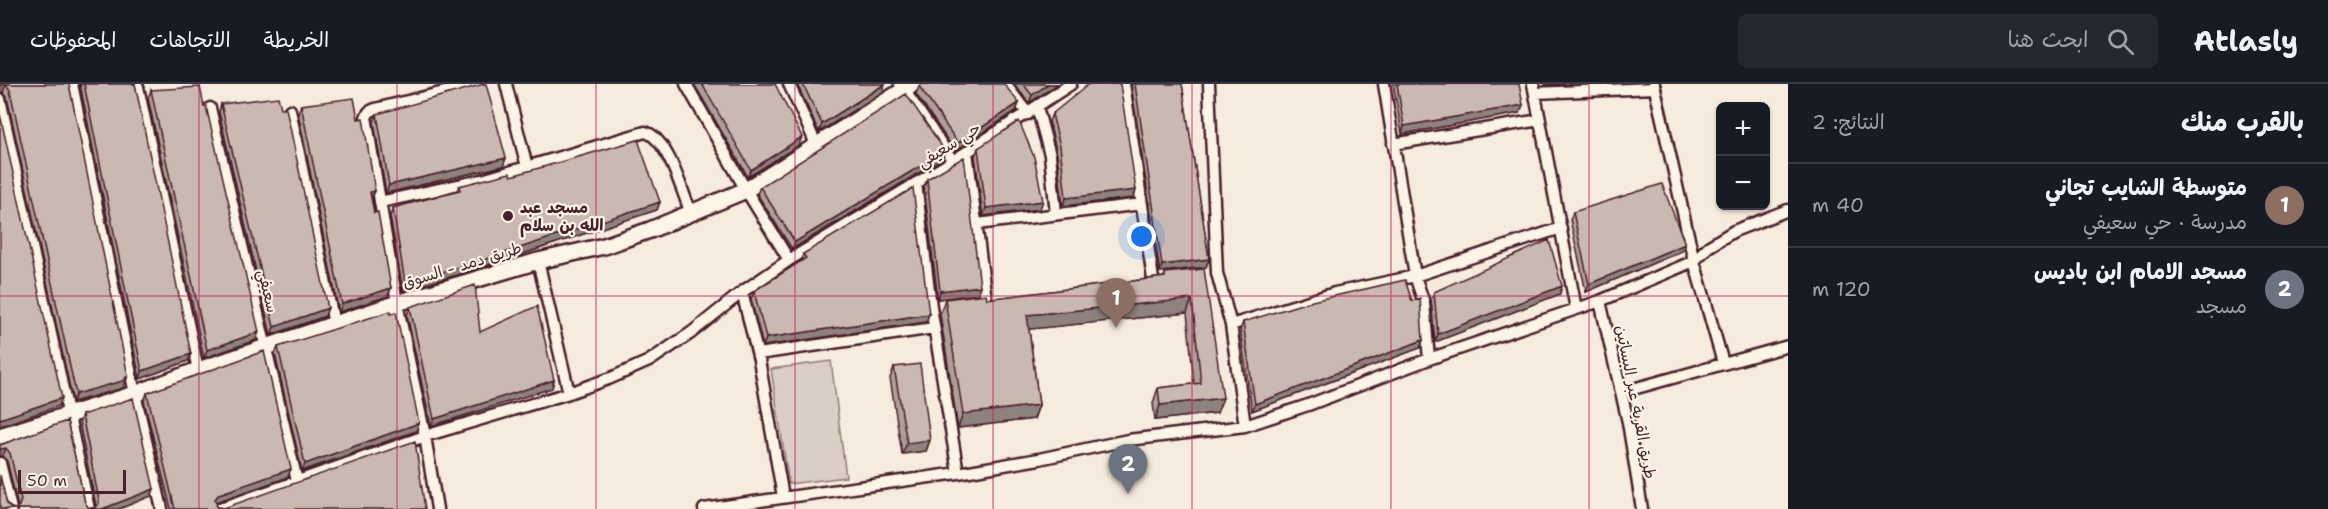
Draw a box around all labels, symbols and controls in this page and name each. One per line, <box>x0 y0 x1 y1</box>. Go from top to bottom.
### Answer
search box <box>1738 14 2158 68</box>
text: Atlasly <box>2194 22 2298 60</box>
text: ابحث هنا <box>2007 25 2089 54</box>
icon: search <box>2104 25 2137 58</box>
text: المحفوظات <box>30 26 116 54</box>
text: الاتجاهات <box>149 26 231 54</box>
text: الخريطة <box>264 26 329 54</box>
map controls <box>1716 102 1770 210</box>
button: + <box>1716 102 1770 156</box>
text: بالقرب منك <box>2181 104 2304 139</box>
text: النتائج: 2 <box>1812 109 1885 135</box>
street label: حي سعيفي <box>913 117 987 176</box>
button: − <box>1716 156 1770 210</box>
text: متوسطة الشايب تجاني <box>2045 173 2247 202</box>
text: 40 m <box>1812 192 1864 218</box>
text: 1 <box>2280 192 2289 218</box>
place label: مسجد عبد الله بن سلام <box>520 197 603 238</box>
marker: مسجد عبد الله بن سلام <box>501 209 515 223</box>
text: مدرسة · حي سعيفي <box>2083 209 2247 235</box>
your location <box>1127 222 1156 251</box>
street label: طريق دمد - السوق <box>400 237 524 293</box>
text: مسجد الامام ابن باديس <box>2034 257 2247 286</box>
street label: سعيفي <box>249 267 283 316</box>
text: 120 m <box>1812 276 1871 302</box>
text: 2 <box>2278 276 2292 302</box>
pin: 1 <box>1096 278 1136 328</box>
text: مسجد <box>2196 293 2247 319</box>
street label: طريق القرية عبر البساتين <box>1611 323 1661 481</box>
pin: 2 <box>1108 444 1148 494</box>
scale bar <box>18 467 126 494</box>
text: 50 m <box>27 470 67 491</box>

